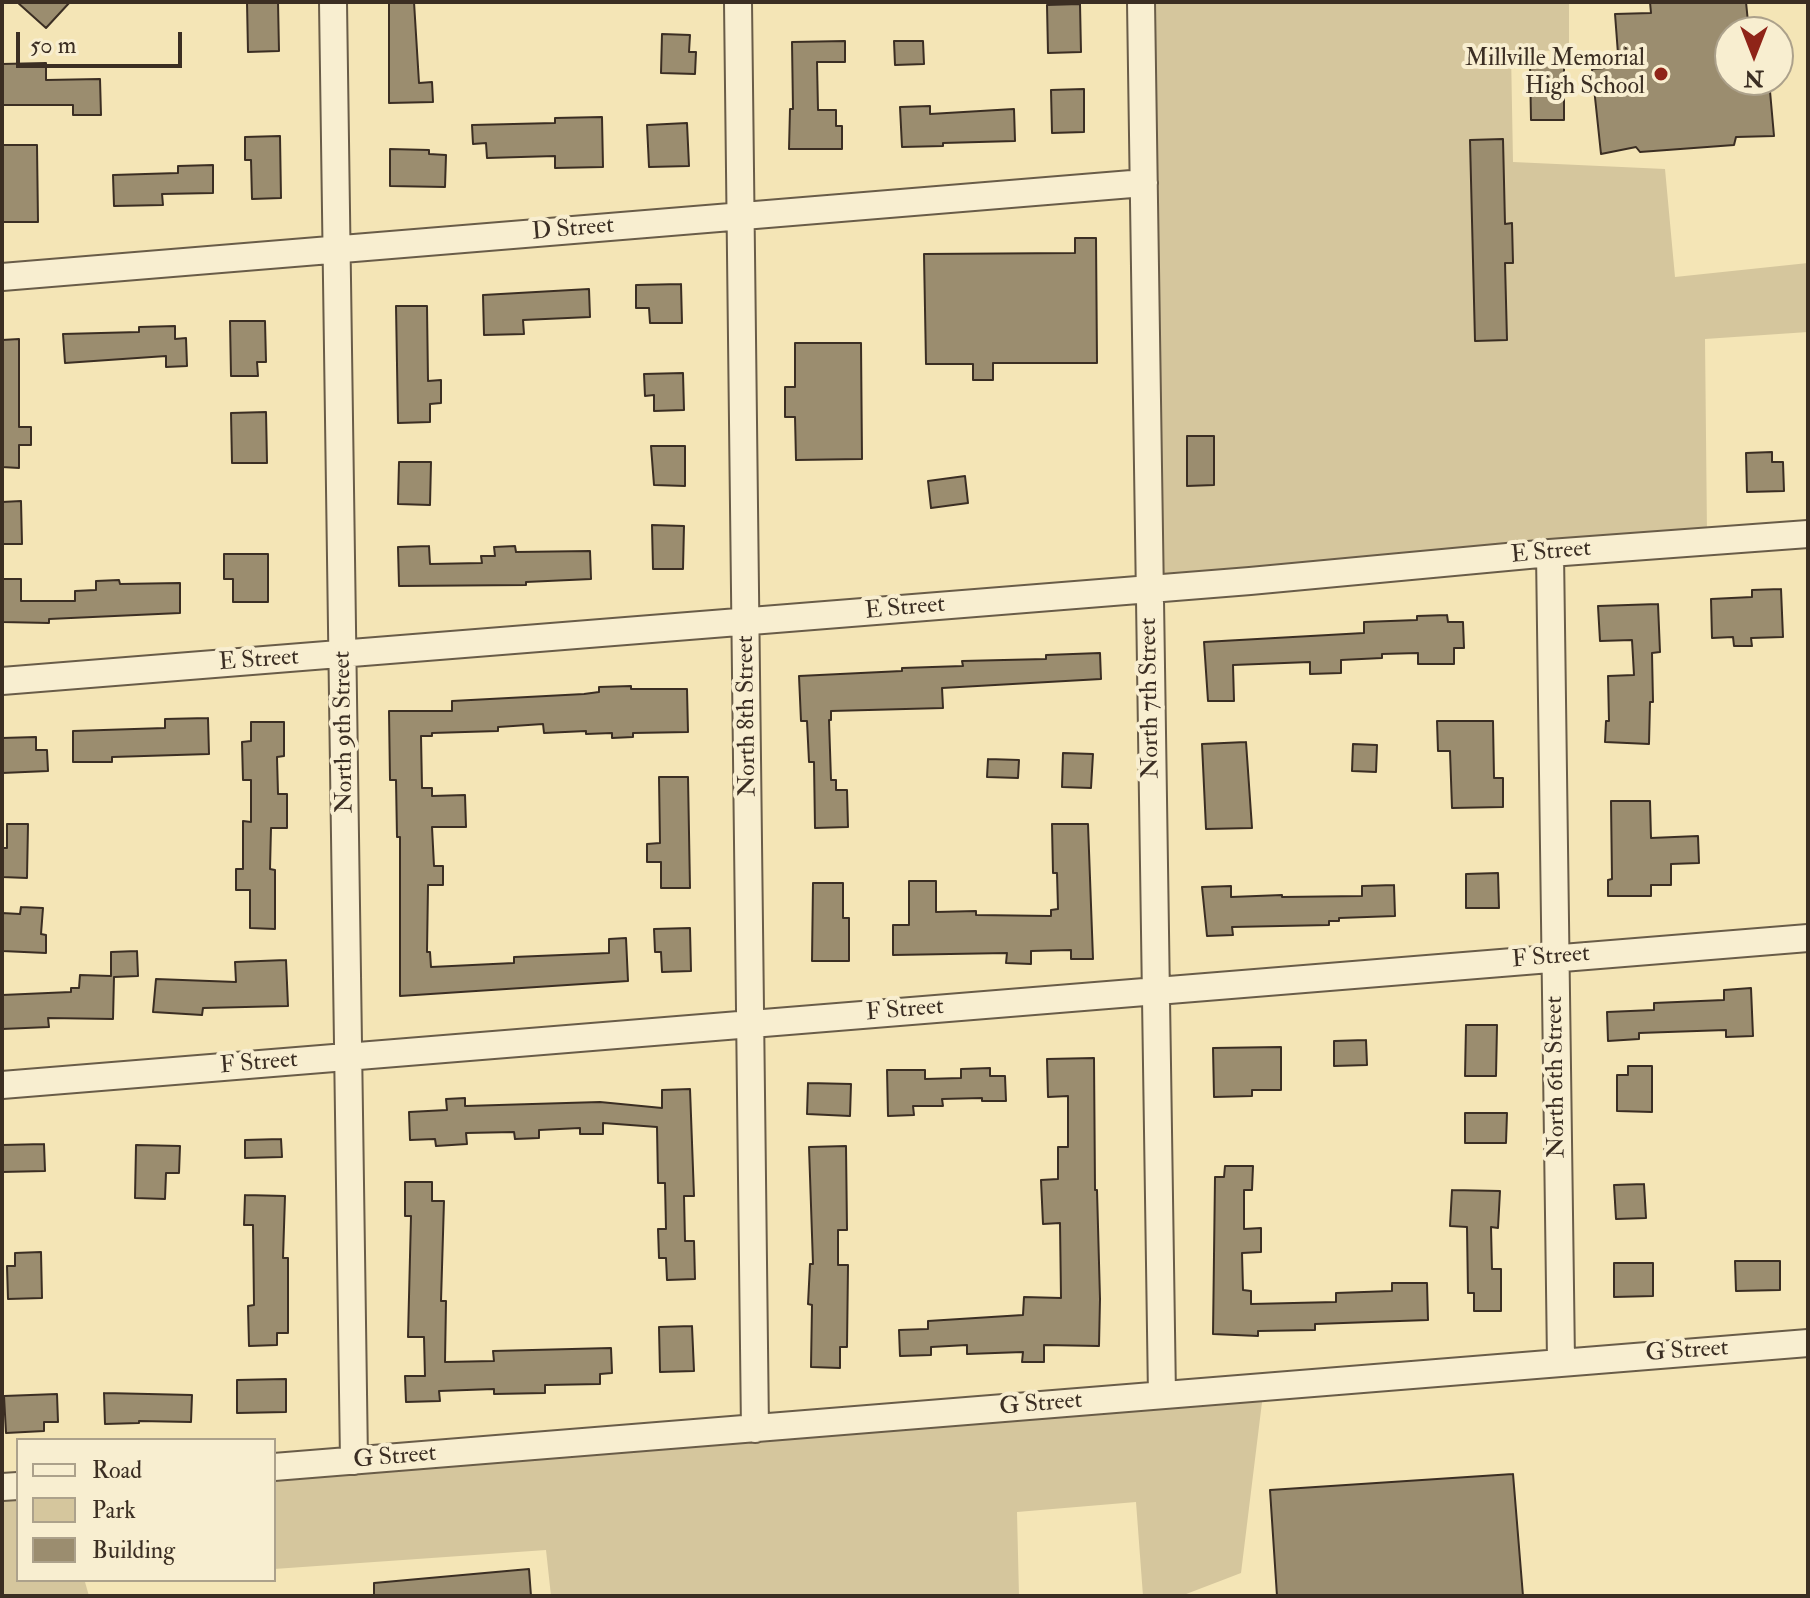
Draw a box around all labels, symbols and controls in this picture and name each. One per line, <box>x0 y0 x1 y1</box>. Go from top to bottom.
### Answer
scale bar <box>20 16 186 66</box>
north arrow <box>1714 16 1794 96</box>
text: 50 m <box>30 30 76 61</box>
place label: Millville Memorial High School <box>1465 46 1645 102</box>
text: N <box>1744 64 1764 92</box>
marker: Millville Memorial High School <box>1652 65 1670 83</box>
street label: D Street <box>531 212 615 248</box>
street label: E Street <box>1510 535 1592 571</box>
street label: E Street <box>864 591 946 627</box>
street label: North 7th Street <box>1135 617 1167 779</box>
street label: North 8th Street <box>732 635 764 797</box>
street label: E Street <box>218 644 300 678</box>
street label: North 9th Street <box>329 651 361 813</box>
street label: F Street <box>1511 940 1591 976</box>
street label: F Street <box>865 993 945 1029</box>
street label: North 6th Street <box>1541 996 1573 1158</box>
street label: F Street <box>219 1046 299 1082</box>
street label: G Street <box>1645 1335 1729 1369</box>
street label: G Street <box>998 1387 1084 1423</box>
legend <box>16 1438 276 1582</box>
street label: G Street <box>352 1440 438 1476</box>
text: Road <box>92 1455 142 1486</box>
text: Park <box>92 1495 136 1526</box>
text: Building <box>92 1535 175 1566</box>

